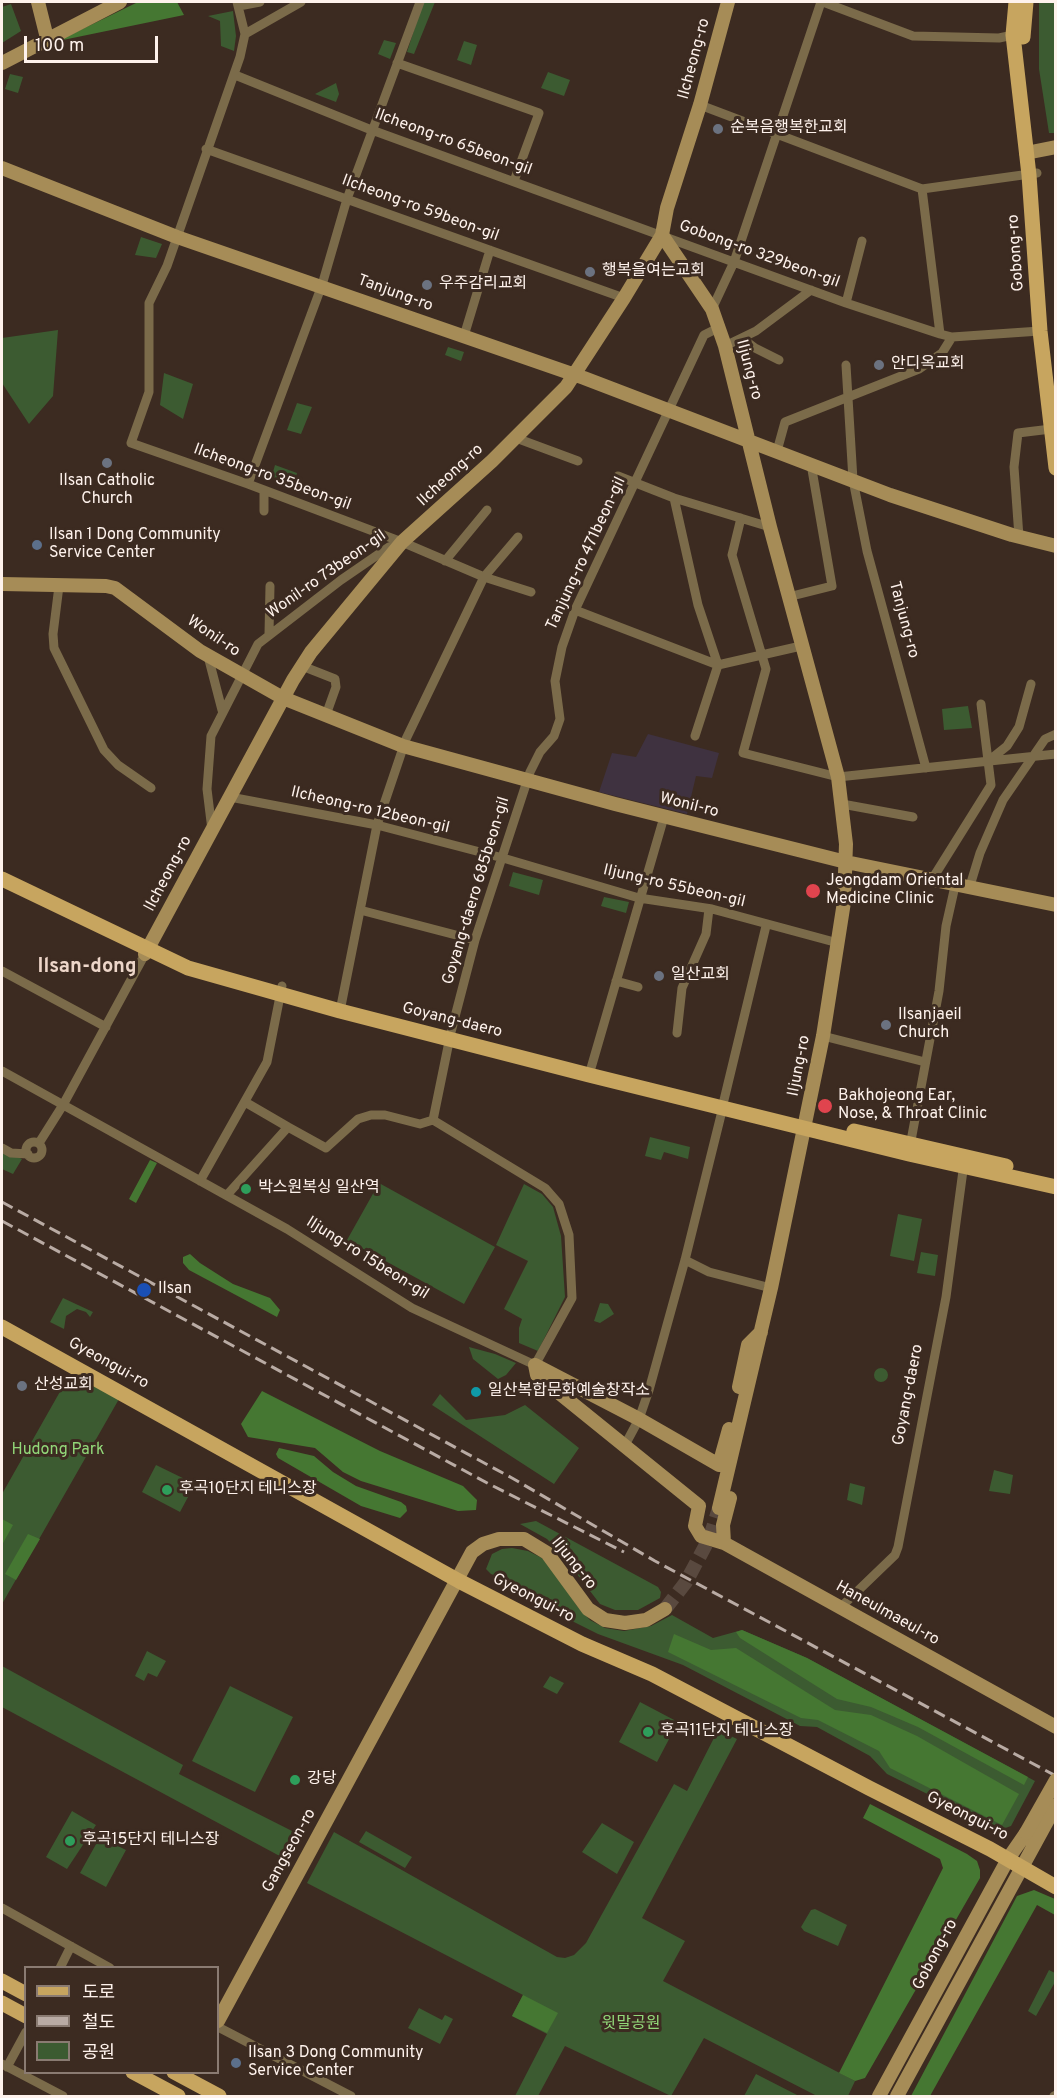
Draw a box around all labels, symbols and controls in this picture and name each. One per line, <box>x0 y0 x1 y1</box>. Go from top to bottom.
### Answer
street label: Ilcheong-ro <box>675 16 715 102</box>
scale bar <box>27 24 160 62</box>
text: 100 m <box>35 35 84 58</box>
street label: Ilcheong-ro 65beon-gil <box>372 106 534 180</box>
place label: 순복음행복한교회 <box>730 119 848 139</box>
marker: 순복음행복한교회 <box>711 122 725 136</box>
street label: Ilcheong-ro 59beon-gil <box>339 172 501 246</box>
street label: Gobong-ro <box>1005 214 1029 292</box>
street label: Gobong-ro 329beon-gil <box>676 217 842 293</box>
place label: 행복을여는교회 <box>602 262 705 282</box>
marker: 행복을여는교회 <box>583 265 597 279</box>
street label: Tanjung-ro <box>355 271 435 317</box>
place label: 우주감리교회 <box>439 275 527 295</box>
marker: 우주감리교회 <box>420 278 434 292</box>
street label: Iljung-ro <box>731 338 765 402</box>
place label: 안디옥교회 <box>891 355 965 375</box>
marker: 안디옥교회 <box>872 358 886 372</box>
street label: Ilcheong-ro 35beon-gil <box>191 441 353 515</box>
street label: Ilcheong-ro <box>414 441 488 511</box>
marker: Ilsan Catholic Church <box>100 456 114 470</box>
place label: Ilsan Catholic Church <box>59 472 155 510</box>
street label: Tanjung-ro 471beon-gil <box>543 474 631 634</box>
place label: Ilsan 1 Dong Community Service Center <box>49 526 221 564</box>
street label: Wonil-ro 73beon-gil <box>264 527 390 623</box>
marker: Ilsan 1 Dong Community Service Center <box>30 538 44 552</box>
street label: Tanjung-ro <box>884 579 922 661</box>
street label: Wonil-ro <box>183 612 243 662</box>
street label: Ilcheong-ro 12beon-gil <box>289 783 451 839</box>
street label: Wonil-ro <box>657 789 721 823</box>
street label: Goyang-daero 685beon-gil <box>439 795 515 987</box>
street label: Ilcheong-ro <box>141 833 197 915</box>
street label: Iljung-ro 55beon-gil <box>601 861 747 913</box>
place label: Jeongdam Oriental Medicine Clinic <box>826 872 964 910</box>
marker: Jeongdam Oriental Medicine Clinic <box>804 882 822 900</box>
district label: Ilsan-dong <box>37 956 137 980</box>
place label: 일산교회 <box>671 966 730 986</box>
marker: 일산교회 <box>652 969 666 983</box>
street label: Goyang-daero <box>400 999 504 1043</box>
place label: Ilsanjaeil Church <box>898 1006 962 1044</box>
marker: Ilsanjaeil Church <box>879 1018 893 1032</box>
street label: Iljung-ro <box>785 1034 815 1098</box>
place label: Bakhojeong Ear, Nose, & Throat Clinic <box>838 1087 987 1125</box>
marker: Bakhojeong Ear, Nose, & Throat Clinic <box>816 1097 834 1115</box>
place label: 박스원복싱 일산역 <box>258 1179 380 1199</box>
marker: 박스원복싱 일산역 <box>239 1182 253 1196</box>
street label: Iljung-ro 15beon-gil <box>302 1213 432 1305</box>
place label: Ilsan <box>158 1280 192 1300</box>
marker: Ilsan <box>135 1281 153 1299</box>
street label: Gyeongui-ro <box>64 1334 152 1394</box>
street label: Goyang-daero <box>890 1343 928 1447</box>
place label: 산성교회 <box>34 1376 93 1396</box>
marker: 산성교회 <box>15 1379 29 1393</box>
place label: 일산복합문화예술창작소 <box>488 1382 650 1402</box>
marker: 일산복합문화예술창작소 <box>469 1385 483 1399</box>
park label: Hudong Park <box>11 1441 105 1461</box>
place label: 후곡10단지 테니스장 <box>179 1480 317 1500</box>
marker: 후곡10단지 테니스장 <box>160 1483 174 1497</box>
street label: Iljung-ro <box>546 1534 600 1594</box>
street label: Gyeongui-ro <box>489 1570 577 1628</box>
street label: Haneulmaeul-ro <box>832 1578 942 1650</box>
place label: 후곡11단지 테니스장 <box>660 1722 793 1742</box>
marker: 후곡11단지 테니스장 <box>641 1725 655 1739</box>
place label: 강당 <box>307 1770 336 1790</box>
marker: 강당 <box>288 1773 302 1787</box>
street label: Gyeongui-ro <box>923 1788 1011 1846</box>
street label: Gangseon-ro <box>259 1806 321 1896</box>
place label: 후곡15단지 테니스장 <box>82 1831 219 1851</box>
marker: 후곡15단지 테니스장 <box>63 1834 77 1848</box>
street label: Gobong-ro <box>909 1916 963 1994</box>
legend <box>24 1966 219 2074</box>
text: 도로 <box>82 1982 115 2005</box>
text: 철도 <box>82 2012 115 2035</box>
park label: 윗말공원 <box>602 2015 660 2035</box>
text: 공원 <box>82 2042 115 2065</box>
place label: Ilsan 3 Dong Community Service Center <box>248 2044 423 2082</box>
marker: Ilsan 3 Dong Community Service Center <box>229 2056 243 2070</box>

